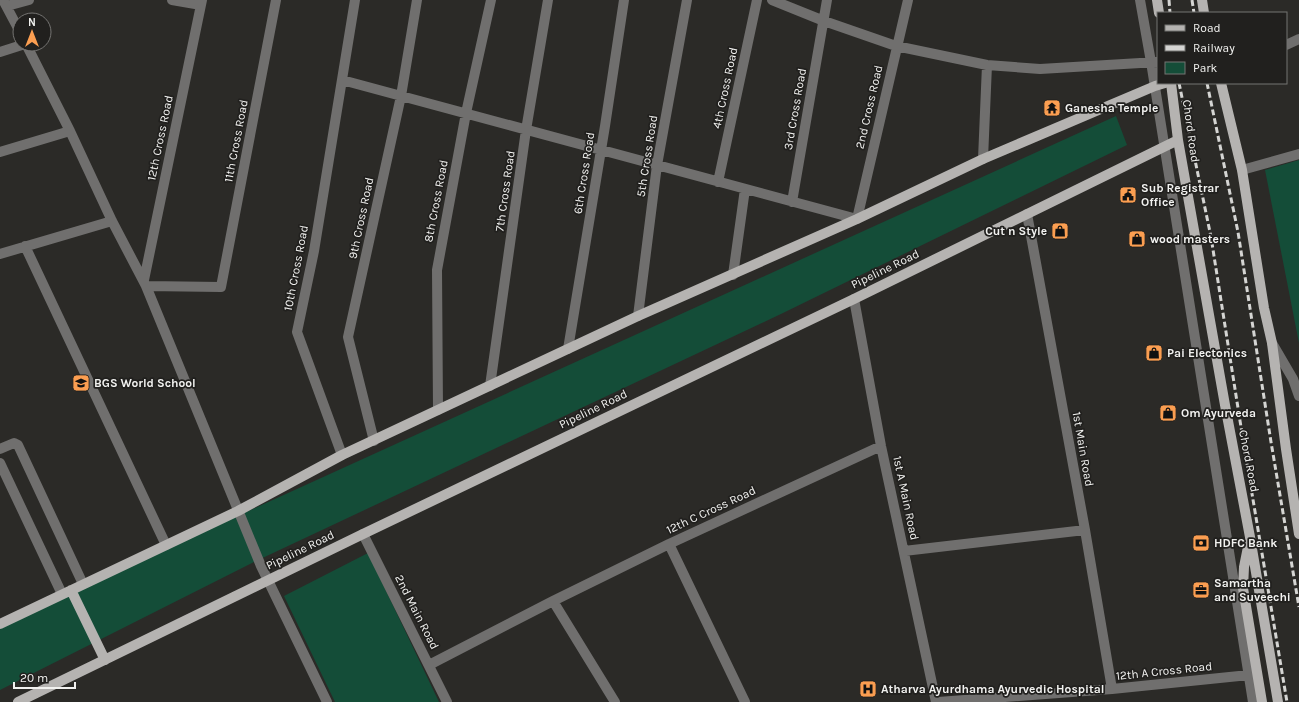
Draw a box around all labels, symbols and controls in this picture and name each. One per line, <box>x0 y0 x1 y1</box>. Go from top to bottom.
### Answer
north arrow <box>12 12 52 52</box>
legend <box>1157 12 1287 84</box>
text: N <box>28 16 36 29</box>
text: Road <box>1193 21 1221 35</box>
text: Railway <box>1193 41 1235 55</box>
street label: 4th Cross Road <box>710 46 740 130</box>
text: Park <box>1193 61 1218 75</box>
street label: 2nd Cross Road <box>853 64 885 150</box>
street label: 3rd Cross Road <box>781 67 809 151</box>
street label: 12th Cross Road <box>144 94 176 182</box>
street label: 11th Cross Road <box>221 98 251 184</box>
temple icon: Ganesha Temple <box>1042 98 1062 118</box>
street label: Chord Road <box>1180 99 1202 163</box>
place label: Ganesha Temple <box>1065 101 1158 115</box>
street label: 5th Cross Road <box>634 114 660 198</box>
street label: 6th Cross Road <box>571 131 597 215</box>
street label: 7th Cross Road <box>492 150 518 232</box>
street label: 8th Cross Road <box>421 159 451 243</box>
street label: 9th Cross Road <box>346 176 376 260</box>
place label: Sub Registrar Office <box>1141 181 1219 209</box>
public building icon: Sub Registrar Office <box>1118 185 1138 205</box>
shop icon: Cut n Style <box>1050 221 1070 241</box>
street label: 10th Cross Road <box>281 224 311 312</box>
place label: Cut n Style <box>985 224 1047 238</box>
shop icon: wood masters <box>1127 229 1147 249</box>
place label: wood masters <box>1150 232 1230 246</box>
street label: Pipeline Road <box>849 246 921 292</box>
shop icon: Pai Electonics <box>1144 343 1164 363</box>
place label: Pai Electonics <box>1167 346 1247 360</box>
school or university icon: BGS World School <box>71 373 91 393</box>
place label: BGS World School <box>94 376 196 390</box>
street label: Pipeline Road <box>557 386 629 432</box>
shop icon: Om Ayurveda <box>1158 403 1178 423</box>
place label: Om Ayurveda <box>1181 406 1256 420</box>
street label: 1st Main Road <box>1070 411 1096 487</box>
street label: Chord Road <box>1236 429 1262 493</box>
street label: 1st A Main Road <box>890 455 922 541</box>
street label: 12th C Cross Road <box>664 483 758 537</box>
street label: Pipeline Road <box>264 527 336 573</box>
bank icon: HDFC Bank <box>1191 533 1211 553</box>
place label: HDFC Bank <box>1214 536 1277 550</box>
street label: 2nd Main Road <box>392 572 442 652</box>
place label: Samartha and Suveechi <box>1214 576 1291 604</box>
office icon: Samartha and Suveechi <box>1191 580 1211 600</box>
street label: 12th A Cross Road <box>1115 659 1213 683</box>
scale bar <box>14 664 75 690</box>
text: 20 m <box>20 671 48 685</box>
hospital icon: Atharva Ayurdhama Ayurvedic Hospital <box>858 679 878 699</box>
place label: Atharva Ayurdhama Ayurvedic Hospital <box>881 682 1104 696</box>

